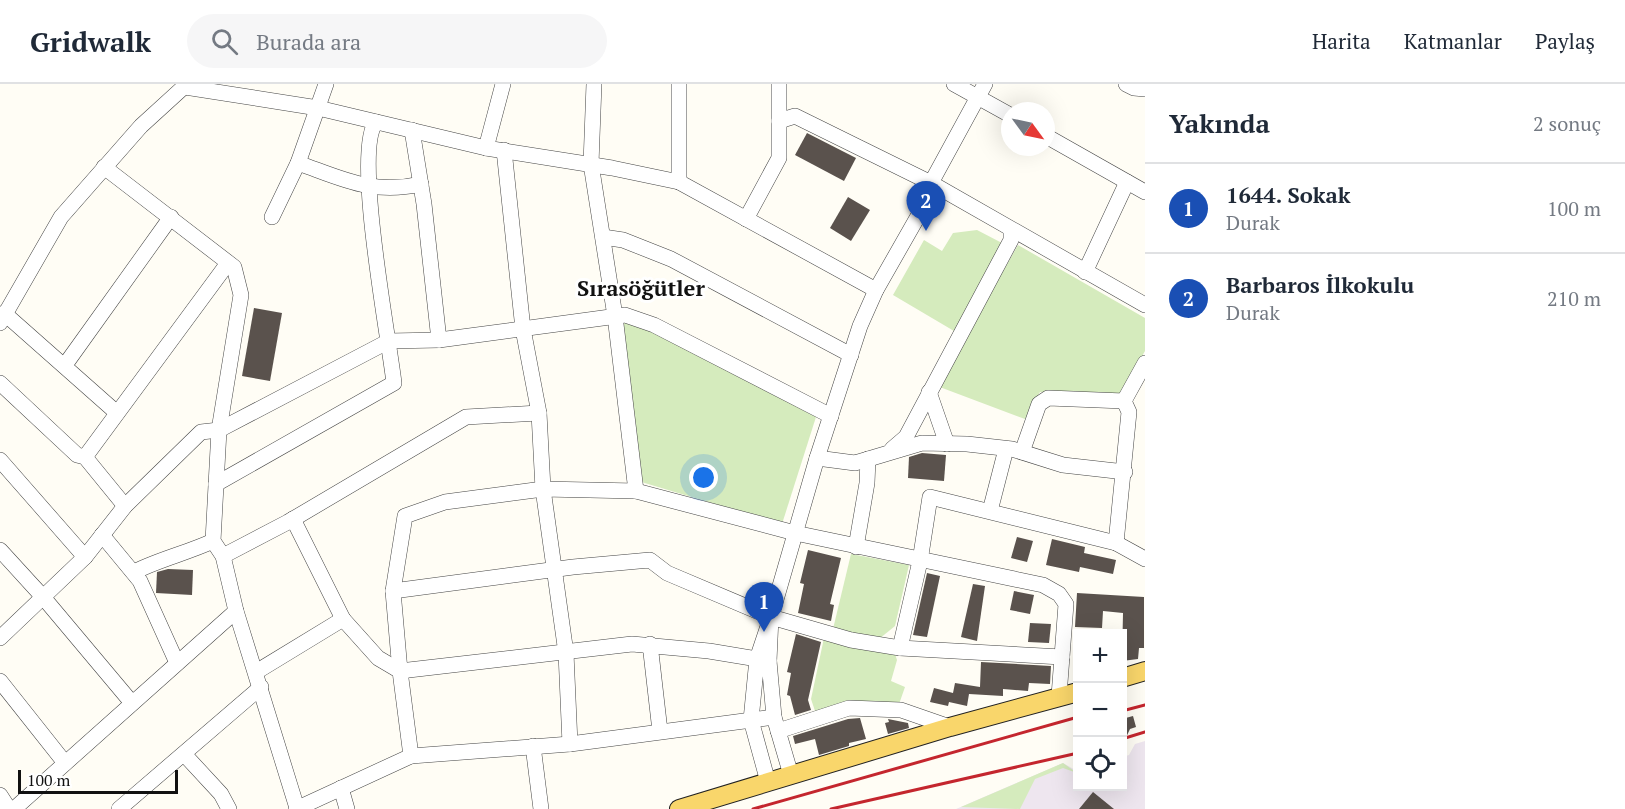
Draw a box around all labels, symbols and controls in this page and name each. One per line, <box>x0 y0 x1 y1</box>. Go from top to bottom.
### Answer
search box <box>187 14 607 68</box>
text: Gridwalk <box>30 23 151 60</box>
icon: search <box>208 25 241 58</box>
text: Burada ara <box>256 27 361 56</box>
text: Harita <box>1312 27 1371 55</box>
text: Katmanlar <box>1404 27 1502 55</box>
text: Paylaş <box>1535 27 1595 55</box>
north arrow <box>1001 102 1055 156</box>
text: Yakında <box>1169 106 1270 140</box>
text: 2 sonuç <box>1533 110 1601 137</box>
text: 1644. Sokak <box>1226 180 1351 209</box>
pin: 2 <box>906 182 946 231</box>
text: 1 <box>1183 195 1194 222</box>
text: 100 m <box>1547 195 1601 222</box>
text: Durak <box>1226 209 1280 236</box>
text: Barbaros İlkokulu <box>1226 270 1414 299</box>
district label: Sırasöğütler <box>577 273 705 302</box>
text: 2 <box>1183 285 1194 312</box>
text: 210 m <box>1547 285 1601 312</box>
text: Durak <box>1226 299 1280 326</box>
your location <box>689 463 718 492</box>
pin: 1 <box>744 582 783 632</box>
map controls <box>1073 629 1127 791</box>
button: + <box>1073 629 1127 683</box>
button: − <box>1073 683 1127 737</box>
button: locate <box>1073 737 1127 791</box>
scale bar <box>18 767 178 794</box>
text: 100 m <box>27 769 70 791</box>

